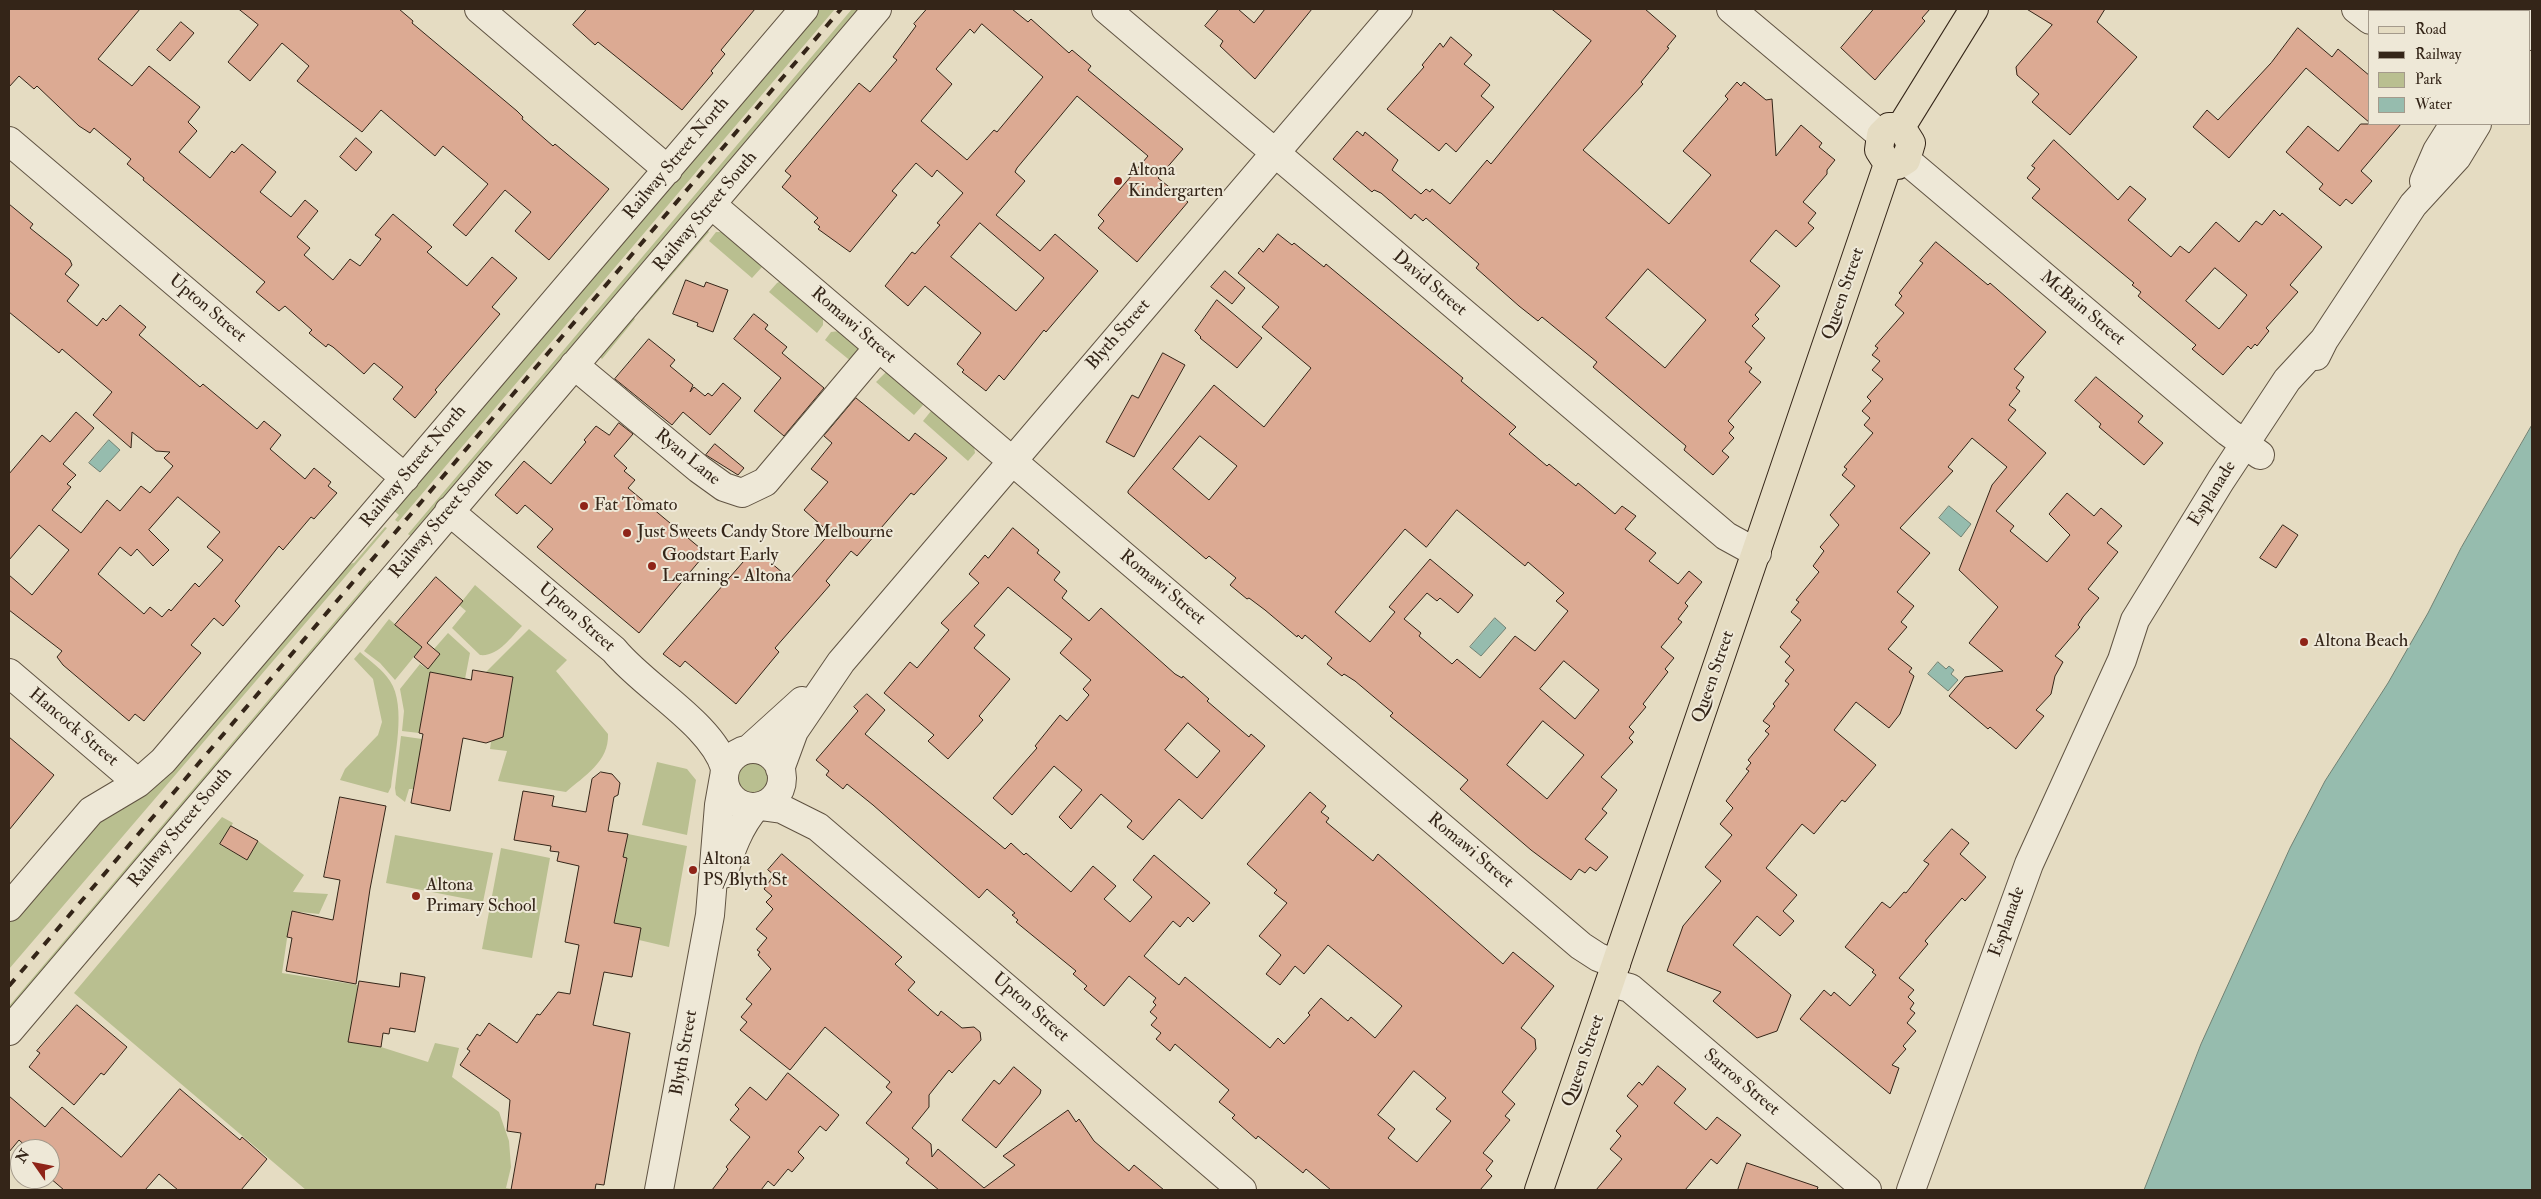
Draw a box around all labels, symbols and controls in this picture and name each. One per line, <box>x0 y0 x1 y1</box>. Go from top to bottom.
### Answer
legend <box>2368 10 2531 125</box>
text: Road <box>2415 20 2446 39</box>
text: Railway <box>2415 45 2461 64</box>
text: Park <box>2415 70 2442 89</box>
street label: Railway Street North <box>620 93 734 225</box>
text: Water <box>2415 95 2452 114</box>
street label: Railway Street South <box>650 148 762 276</box>
place label: Altona Kindergarten <box>1128 160 1223 202</box>
marker: Altona Kindergarten <box>1112 175 1124 187</box>
street label: Queen Street <box>1818 245 1870 343</box>
street label: David Street <box>1387 247 1471 321</box>
street label: McBain Street <box>2035 267 2129 351</box>
street label: Upton Street <box>164 270 250 348</box>
street label: Romawi Street <box>806 283 900 369</box>
street label: Blyth Street <box>1082 295 1156 375</box>
street label: Railway Street North <box>357 401 471 533</box>
street label: Ryan Lane <box>650 425 724 491</box>
street label: Railway Street South <box>386 455 498 583</box>
street label: Esplanade <box>2184 457 2242 531</box>
place label: Fat Tomato <box>594 495 677 517</box>
marker: Fat Tomato <box>578 500 590 512</box>
place label: Just Sweets Candy Store Melbourne <box>637 522 893 544</box>
marker: Just Sweets Candy Store Melbourne <box>621 527 633 539</box>
place label: Goodstart Early Learning - Altona <box>662 545 791 588</box>
street label: Romawi Street <box>1115 546 1209 630</box>
marker: Goodstart Early Learning - Altona <box>646 560 658 572</box>
street label: Upton Street <box>533 579 619 657</box>
street label: Queen Street <box>1688 628 1740 726</box>
place label: Altona Beach <box>2314 631 2408 653</box>
marker: Altona Beach <box>2298 636 2310 648</box>
street label: Hancock Street <box>24 684 122 772</box>
street label: Railway Street South <box>125 764 237 892</box>
street label: Romawi Street <box>1423 809 1517 893</box>
place label: Altona PS/Blyth St <box>703 849 787 892</box>
marker: Altona PS/Blyth St <box>687 864 699 876</box>
place label: Altona Primary School <box>426 875 536 918</box>
street label: Esplanade <box>1985 884 2031 960</box>
marker: Altona Primary School <box>410 890 422 902</box>
street label: Upton Street <box>987 969 1073 1047</box>
street label: Blyth Street <box>667 1008 703 1098</box>
street label: Queen Street <box>1558 1012 1610 1110</box>
street label: Sarros Street <box>1699 1045 1783 1121</box>
north arrow <box>10 1139 60 1189</box>
text: N <box>12 1146 33 1166</box>

